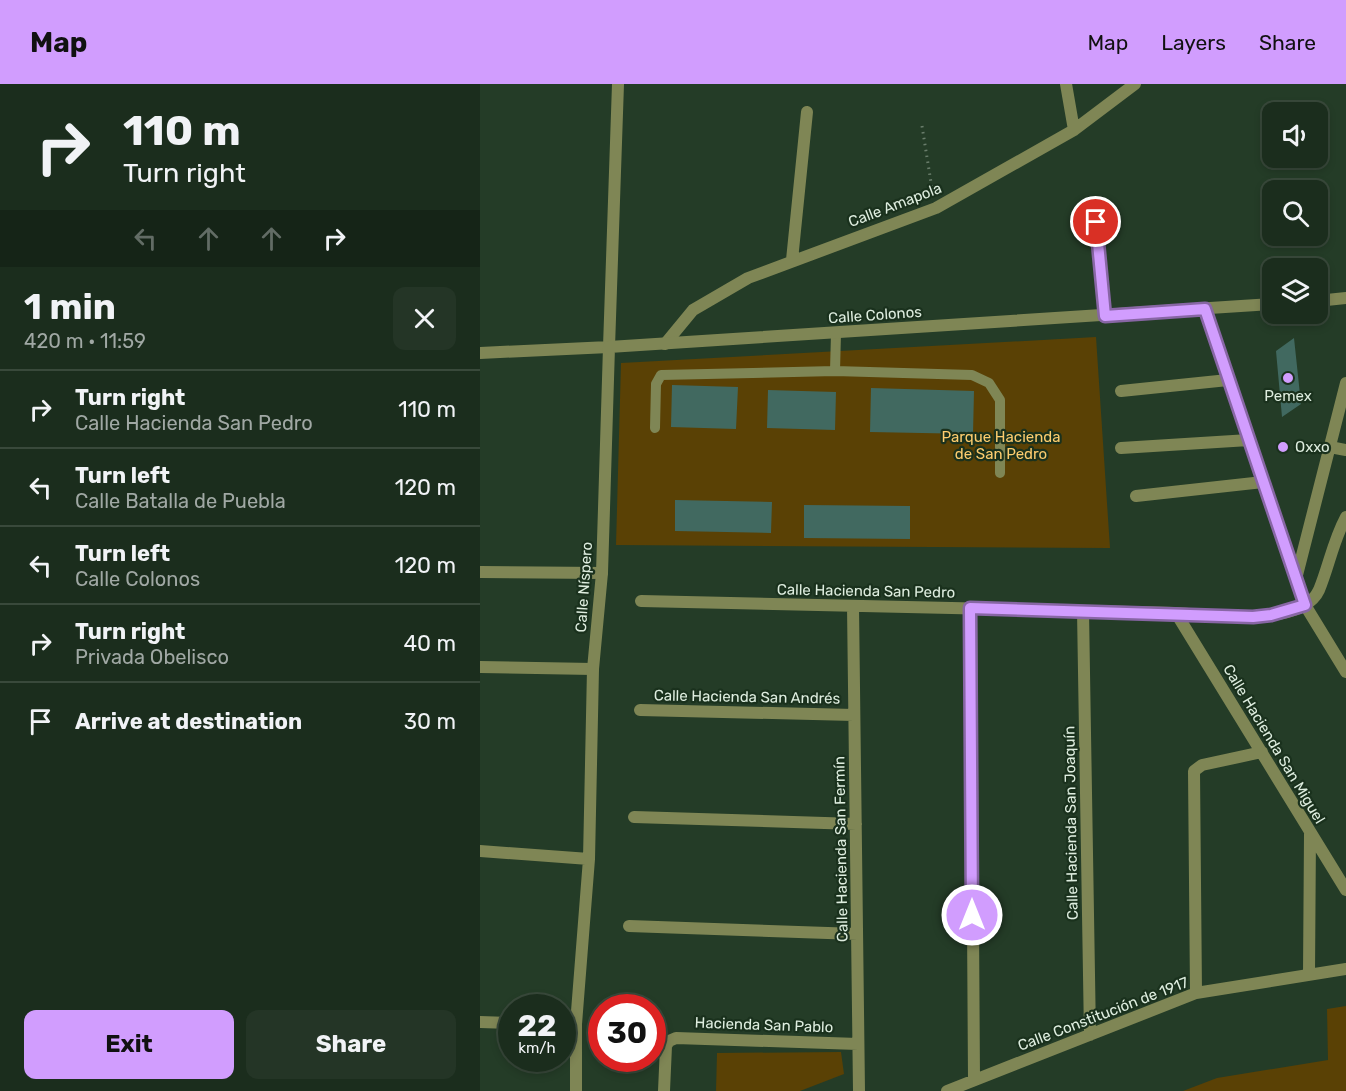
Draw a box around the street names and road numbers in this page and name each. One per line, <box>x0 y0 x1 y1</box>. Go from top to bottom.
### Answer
street label: Calle Amapola <box>846 179 944 231</box>
street label: Calle Colonos <box>828 303 923 327</box>
street label: Calle Níspero <box>572 541 596 633</box>
street label: Calle Hacienda San Pedro <box>777 580 955 602</box>
street label: Calle Hacienda San Miguel <box>1219 661 1329 827</box>
street label: Calle Hacienda San Andrés <box>654 686 841 708</box>
street label: Calle Hacienda San Joaquín <box>1060 726 1082 920</box>
street label: Calle Hacienda San Fermín <box>830 756 852 942</box>
street label: Calle Constitución de 1917 <box>1015 973 1191 1055</box>
street label: Hacienda San Pablo <box>694 1014 834 1036</box>

